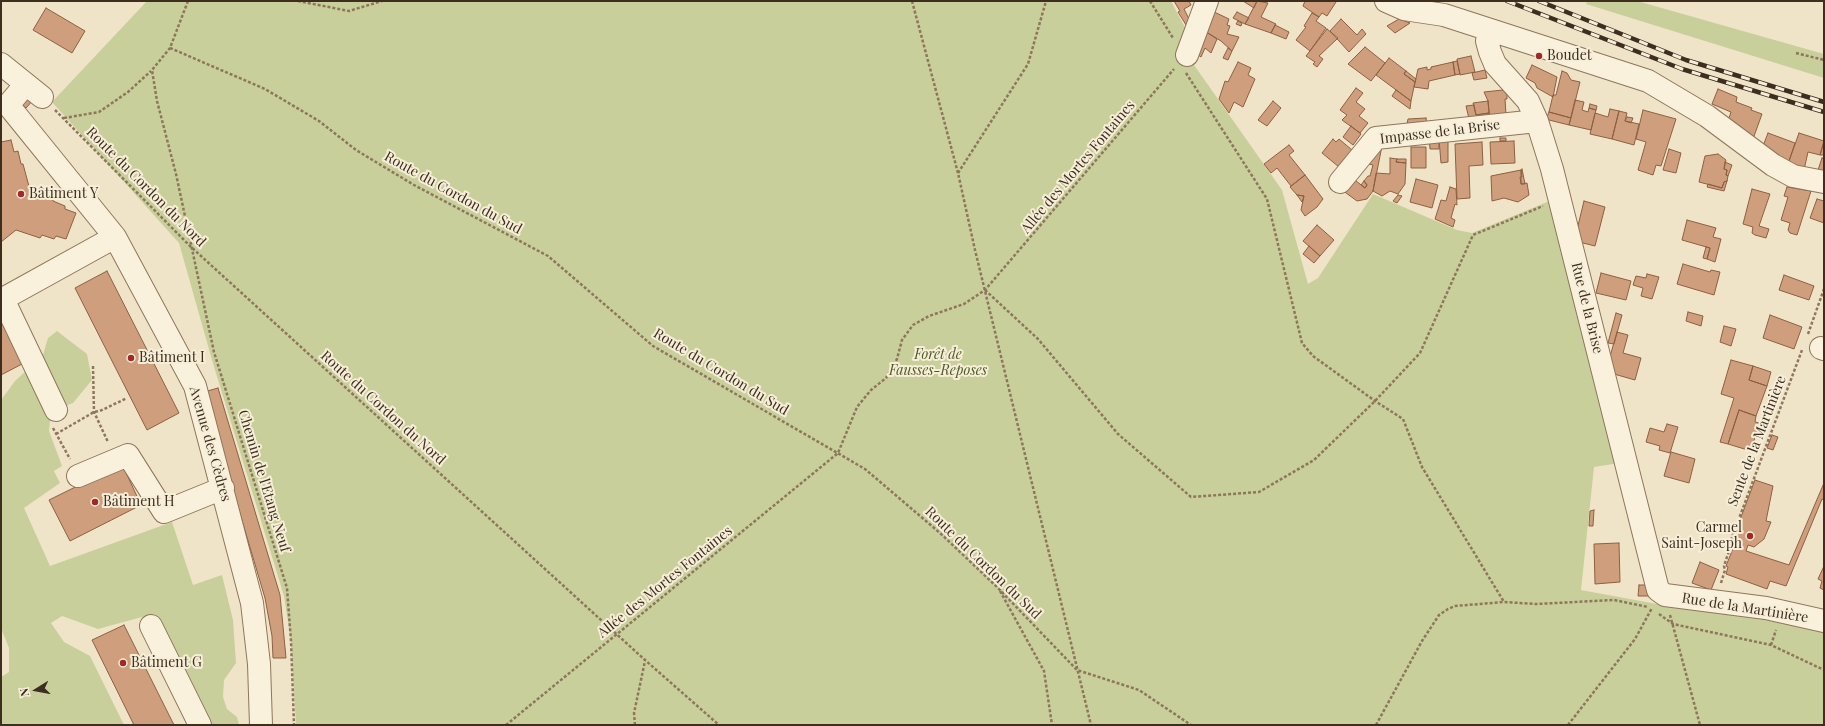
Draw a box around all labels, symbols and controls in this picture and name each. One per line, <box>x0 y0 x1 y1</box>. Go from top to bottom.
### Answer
place label: Boudet <box>1547 48 1592 64</box>
marker: Boudet <box>1534 51 1544 61</box>
street label: Allée des Mortes Fontaines <box>1017 97 1139 237</box>
street label: Impasse de la Brise <box>1379 116 1501 148</box>
street label: Route du Cordon du Nord <box>83 124 209 250</box>
street label: Route du Cordon du Sud <box>381 148 525 238</box>
place label: Bâtiment Y <box>29 186 98 202</box>
marker: Bâtiment Y <box>16 189 26 199</box>
street label: Rue de la Brise <box>1568 261 1606 355</box>
street label: Route du Cordon du Sud <box>650 325 792 419</box>
street label: Route du Cordon du Nord <box>317 347 449 469</box>
park label: Forêt de Fausses-Reposes <box>889 347 987 380</box>
place label: Bâtiment I <box>139 350 205 366</box>
marker: Bâtiment I <box>126 353 136 363</box>
street label: Sente de la Martinière <box>1724 373 1790 509</box>
street label: Avenue des Cèdres <box>186 385 234 503</box>
street label: Chemin de l'Etang Neuf <box>234 408 294 554</box>
place label: Bâtiment H <box>103 494 175 510</box>
marker: Bâtiment H <box>90 497 100 507</box>
street label: Route du Cordon du Sud <box>922 503 1044 623</box>
place label: Carmel Saint-Joseph <box>1661 520 1742 552</box>
street label: Allée des Mortes Fontaines <box>594 523 736 641</box>
marker: Carmel Saint-Joseph <box>1745 531 1755 541</box>
street label: Rue de la Martinière <box>1681 590 1809 626</box>
place label: Bâtiment G <box>131 655 202 671</box>
marker: Bâtiment G <box>118 658 128 668</box>
north arrow <box>16 670 56 710</box>
text: N <box>16 687 32 698</box>

